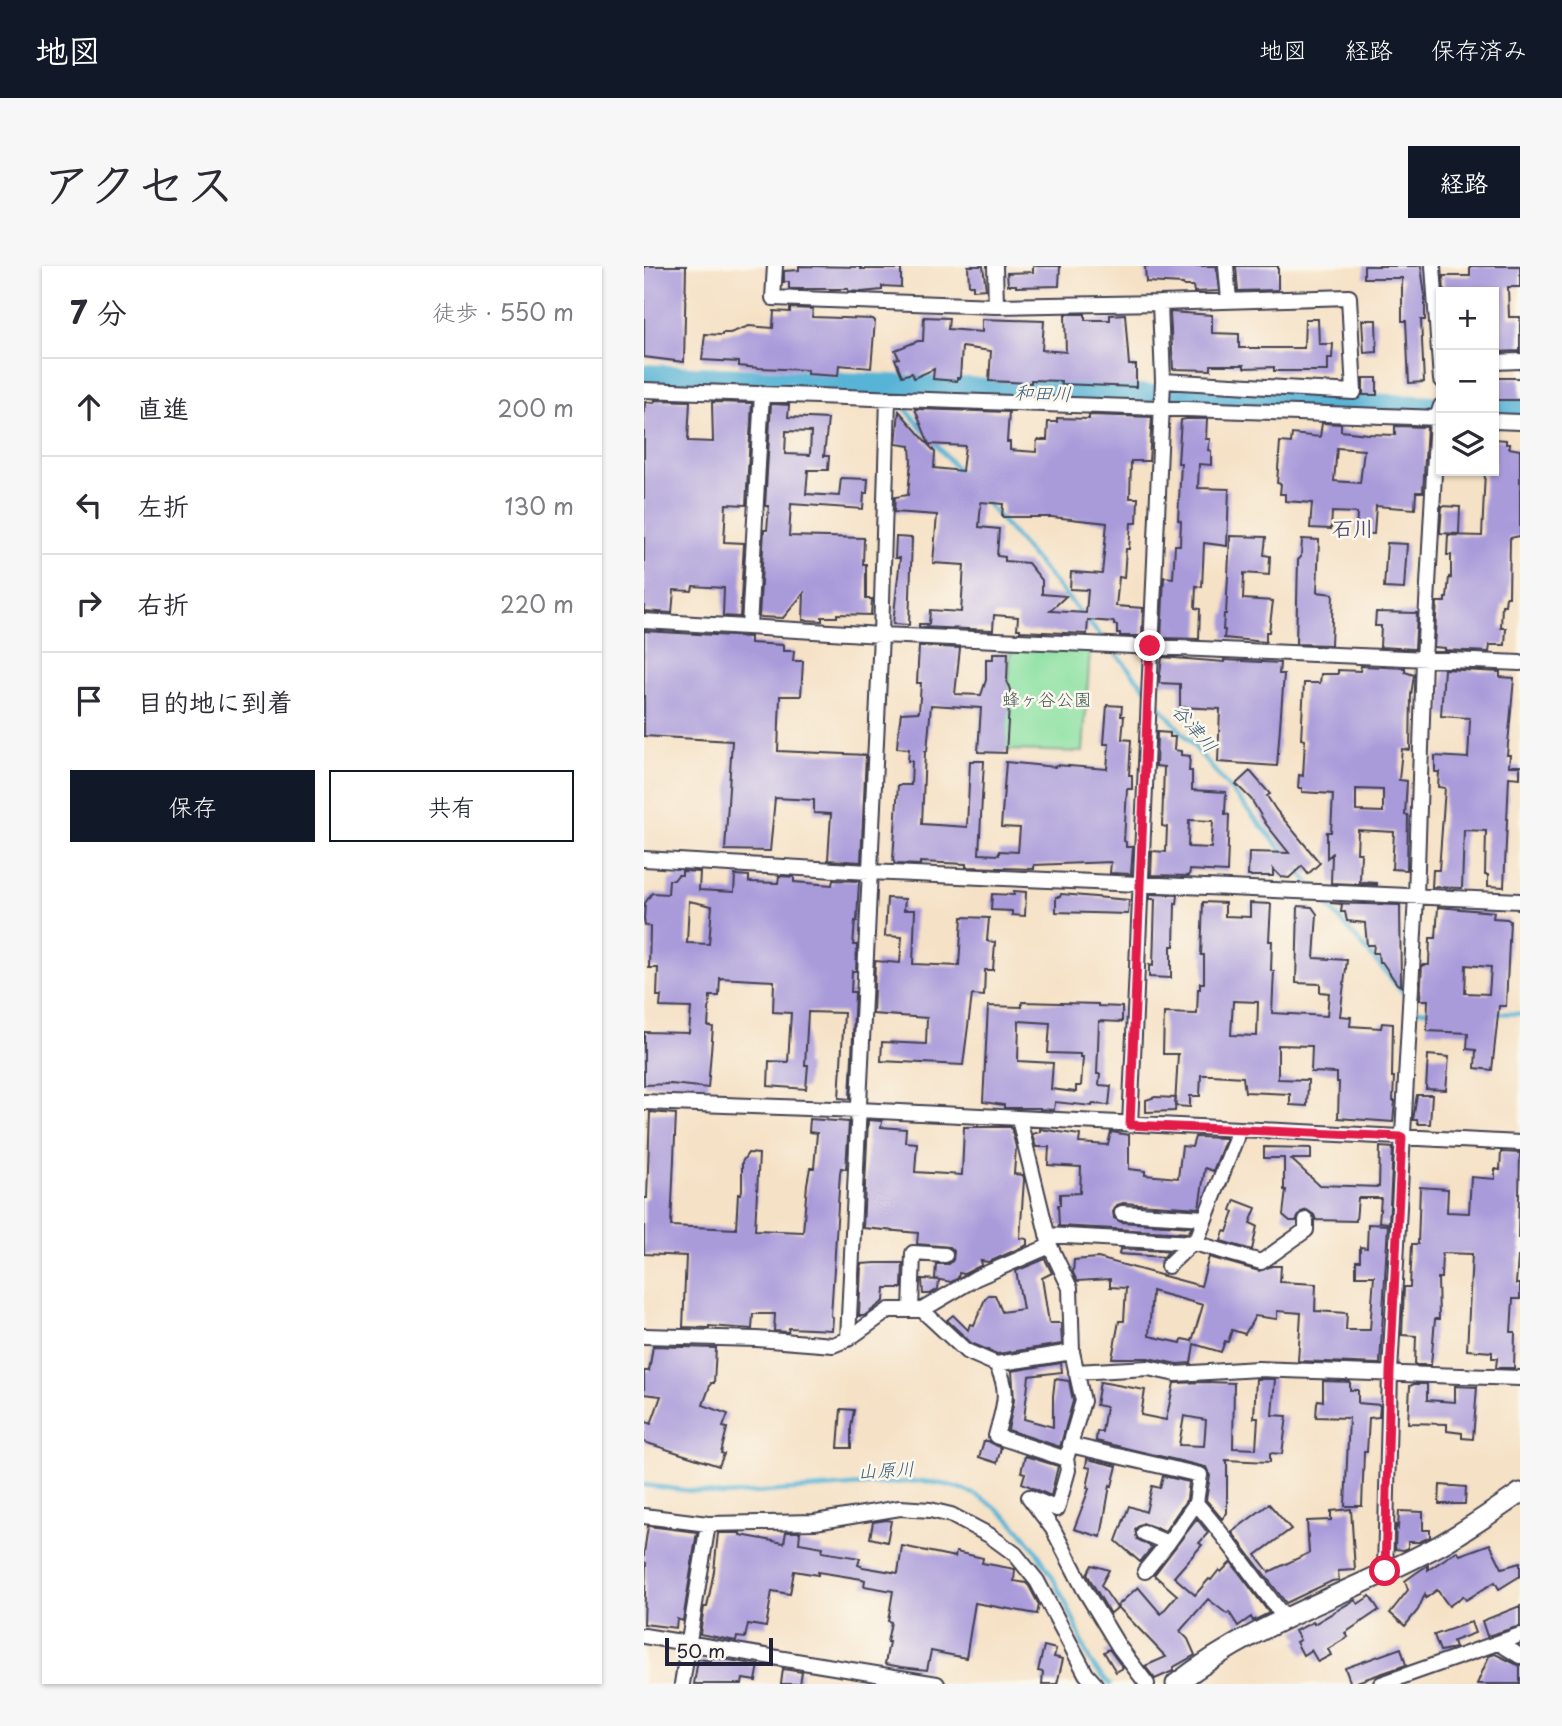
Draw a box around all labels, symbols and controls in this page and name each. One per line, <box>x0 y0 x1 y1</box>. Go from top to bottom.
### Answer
text: 地図 <box>35 24 101 74</box>
text: 地図 <box>1259 31 1307 67</box>
text: 経路 <box>1345 31 1393 67</box>
text: 保存済み <box>1431 31 1527 67</box>
text: アクセス <box>42 145 235 219</box>
button: 経路 <box>1408 146 1520 218</box>
map controls <box>1436 287 1499 476</box>
button: + <box>1436 287 1499 350</box>
text: 7 分 <box>70 289 127 334</box>
text: 徒歩 · 550 m <box>432 294 574 329</box>
button: − <box>1436 350 1499 413</box>
water label: 和田川 <box>1014 377 1072 407</box>
icon: ahead <box>70 388 108 426</box>
text: 直進 <box>137 388 189 427</box>
text: 200 m <box>497 390 574 425</box>
button: layers <box>1436 413 1499 476</box>
icon: left <box>70 486 108 524</box>
text: 左折 <box>137 486 189 525</box>
text: 130 m <box>504 488 574 523</box>
district label: 石川 <box>1332 511 1374 543</box>
icon: right <box>70 584 108 622</box>
text: 右折 <box>137 584 189 623</box>
text: 220 m <box>500 586 574 621</box>
route end <box>1134 630 1165 661</box>
icon: arrive <box>70 682 108 720</box>
text: 目的地に到着 <box>137 682 293 721</box>
park label: 蜂ヶ谷公園 <box>1002 685 1092 712</box>
water label: 谷津川 <box>1167 697 1225 758</box>
button: 保存 <box>70 770 315 842</box>
button: 共有 <box>329 770 574 842</box>
water label: 山原川 <box>857 1454 915 1484</box>
route start <box>1369 1555 1400 1586</box>
scale bar <box>665 1635 774 1667</box>
text: 50 m <box>676 1636 725 1664</box>

